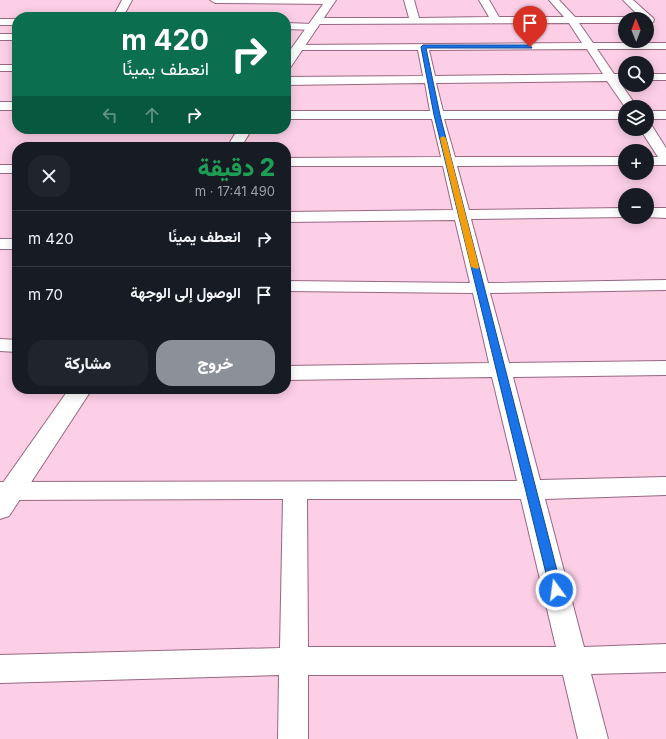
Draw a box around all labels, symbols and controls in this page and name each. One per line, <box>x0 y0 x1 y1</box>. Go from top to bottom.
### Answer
pin <box>513 6 547 47</box>
icon: arrive <box>519 12 541 34</box>
north arrow <box>618 12 654 48</box>
map controls <box>618 12 654 224</box>
text: 420 m <box>121 23 209 57</box>
icon: right <box>223 28 275 80</box>
button: search <box>618 56 654 92</box>
text: انعطف يمينًا <box>122 58 209 79</box>
button: layers <box>618 100 654 136</box>
icon: left <box>99 104 121 126</box>
icon: ahead <box>141 104 163 126</box>
icon: right <box>183 104 205 126</box>
button: + <box>618 144 654 180</box>
text: 2 دقيقة <box>198 153 275 182</box>
button: close <box>28 155 70 197</box>
text: 490 m · 17:41 <box>195 183 275 199</box>
button: − <box>618 188 654 224</box>
text: انعطف يمينًا <box>168 227 241 246</box>
icon: right <box>253 228 275 250</box>
text: 420 m <box>28 229 74 248</box>
text: الوصول إلى الوجهة <box>130 283 241 302</box>
icon: arrive <box>253 284 275 306</box>
text: 70 m <box>28 285 63 304</box>
button: مشاركة <box>28 340 148 386</box>
button: خروج <box>156 340 275 386</box>
position arrow <box>535 569 577 611</box>

